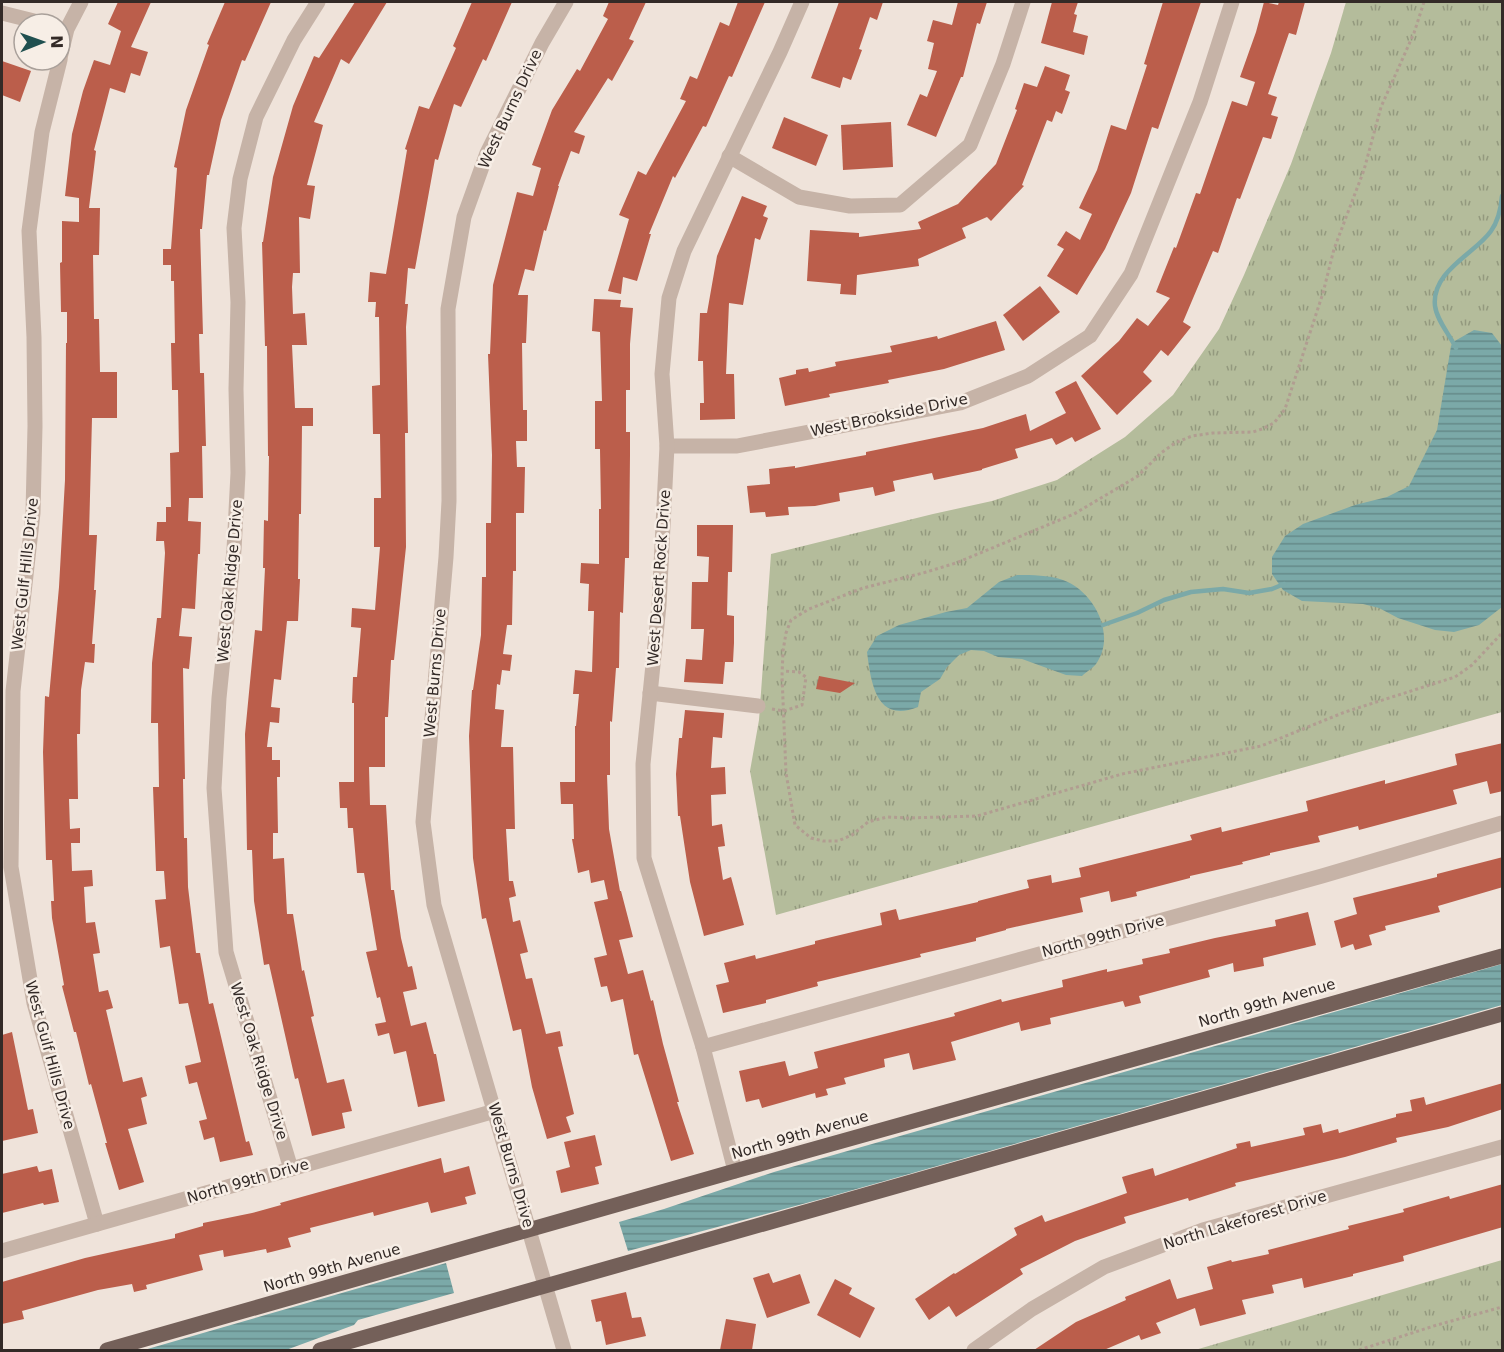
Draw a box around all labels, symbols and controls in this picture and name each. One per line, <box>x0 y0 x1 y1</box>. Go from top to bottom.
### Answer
north arrow <box>12 12 72 72</box>
text: N <box>47 35 66 49</box>
street label: West Burns Drive <box>474 47 546 171</box>
street label: West Brookside Drive <box>809 390 969 440</box>
street label: West Desert Rock Drive <box>644 489 674 667</box>
street label: West Gulf Hills Drive <box>8 497 42 651</box>
street label: West Oak Ridge Drive <box>214 499 246 663</box>
street label: West Burns Drive <box>420 608 450 738</box>
street label: North 99th Drive <box>1040 911 1166 961</box>
street label: North 99th Avenue <box>1196 975 1338 1031</box>
street label: West Gulf Hills Drive <box>21 979 79 1131</box>
street label: West Oak Ridge Drive <box>226 980 292 1142</box>
street label: West Burns Drive <box>485 1100 537 1230</box>
street label: North 99th Avenue <box>729 1107 871 1163</box>
street label: North 99th Drive <box>185 1155 311 1207</box>
street label: North Lakeforest Drive <box>1161 1187 1329 1253</box>
street label: North 99th Avenue <box>261 1240 403 1296</box>

